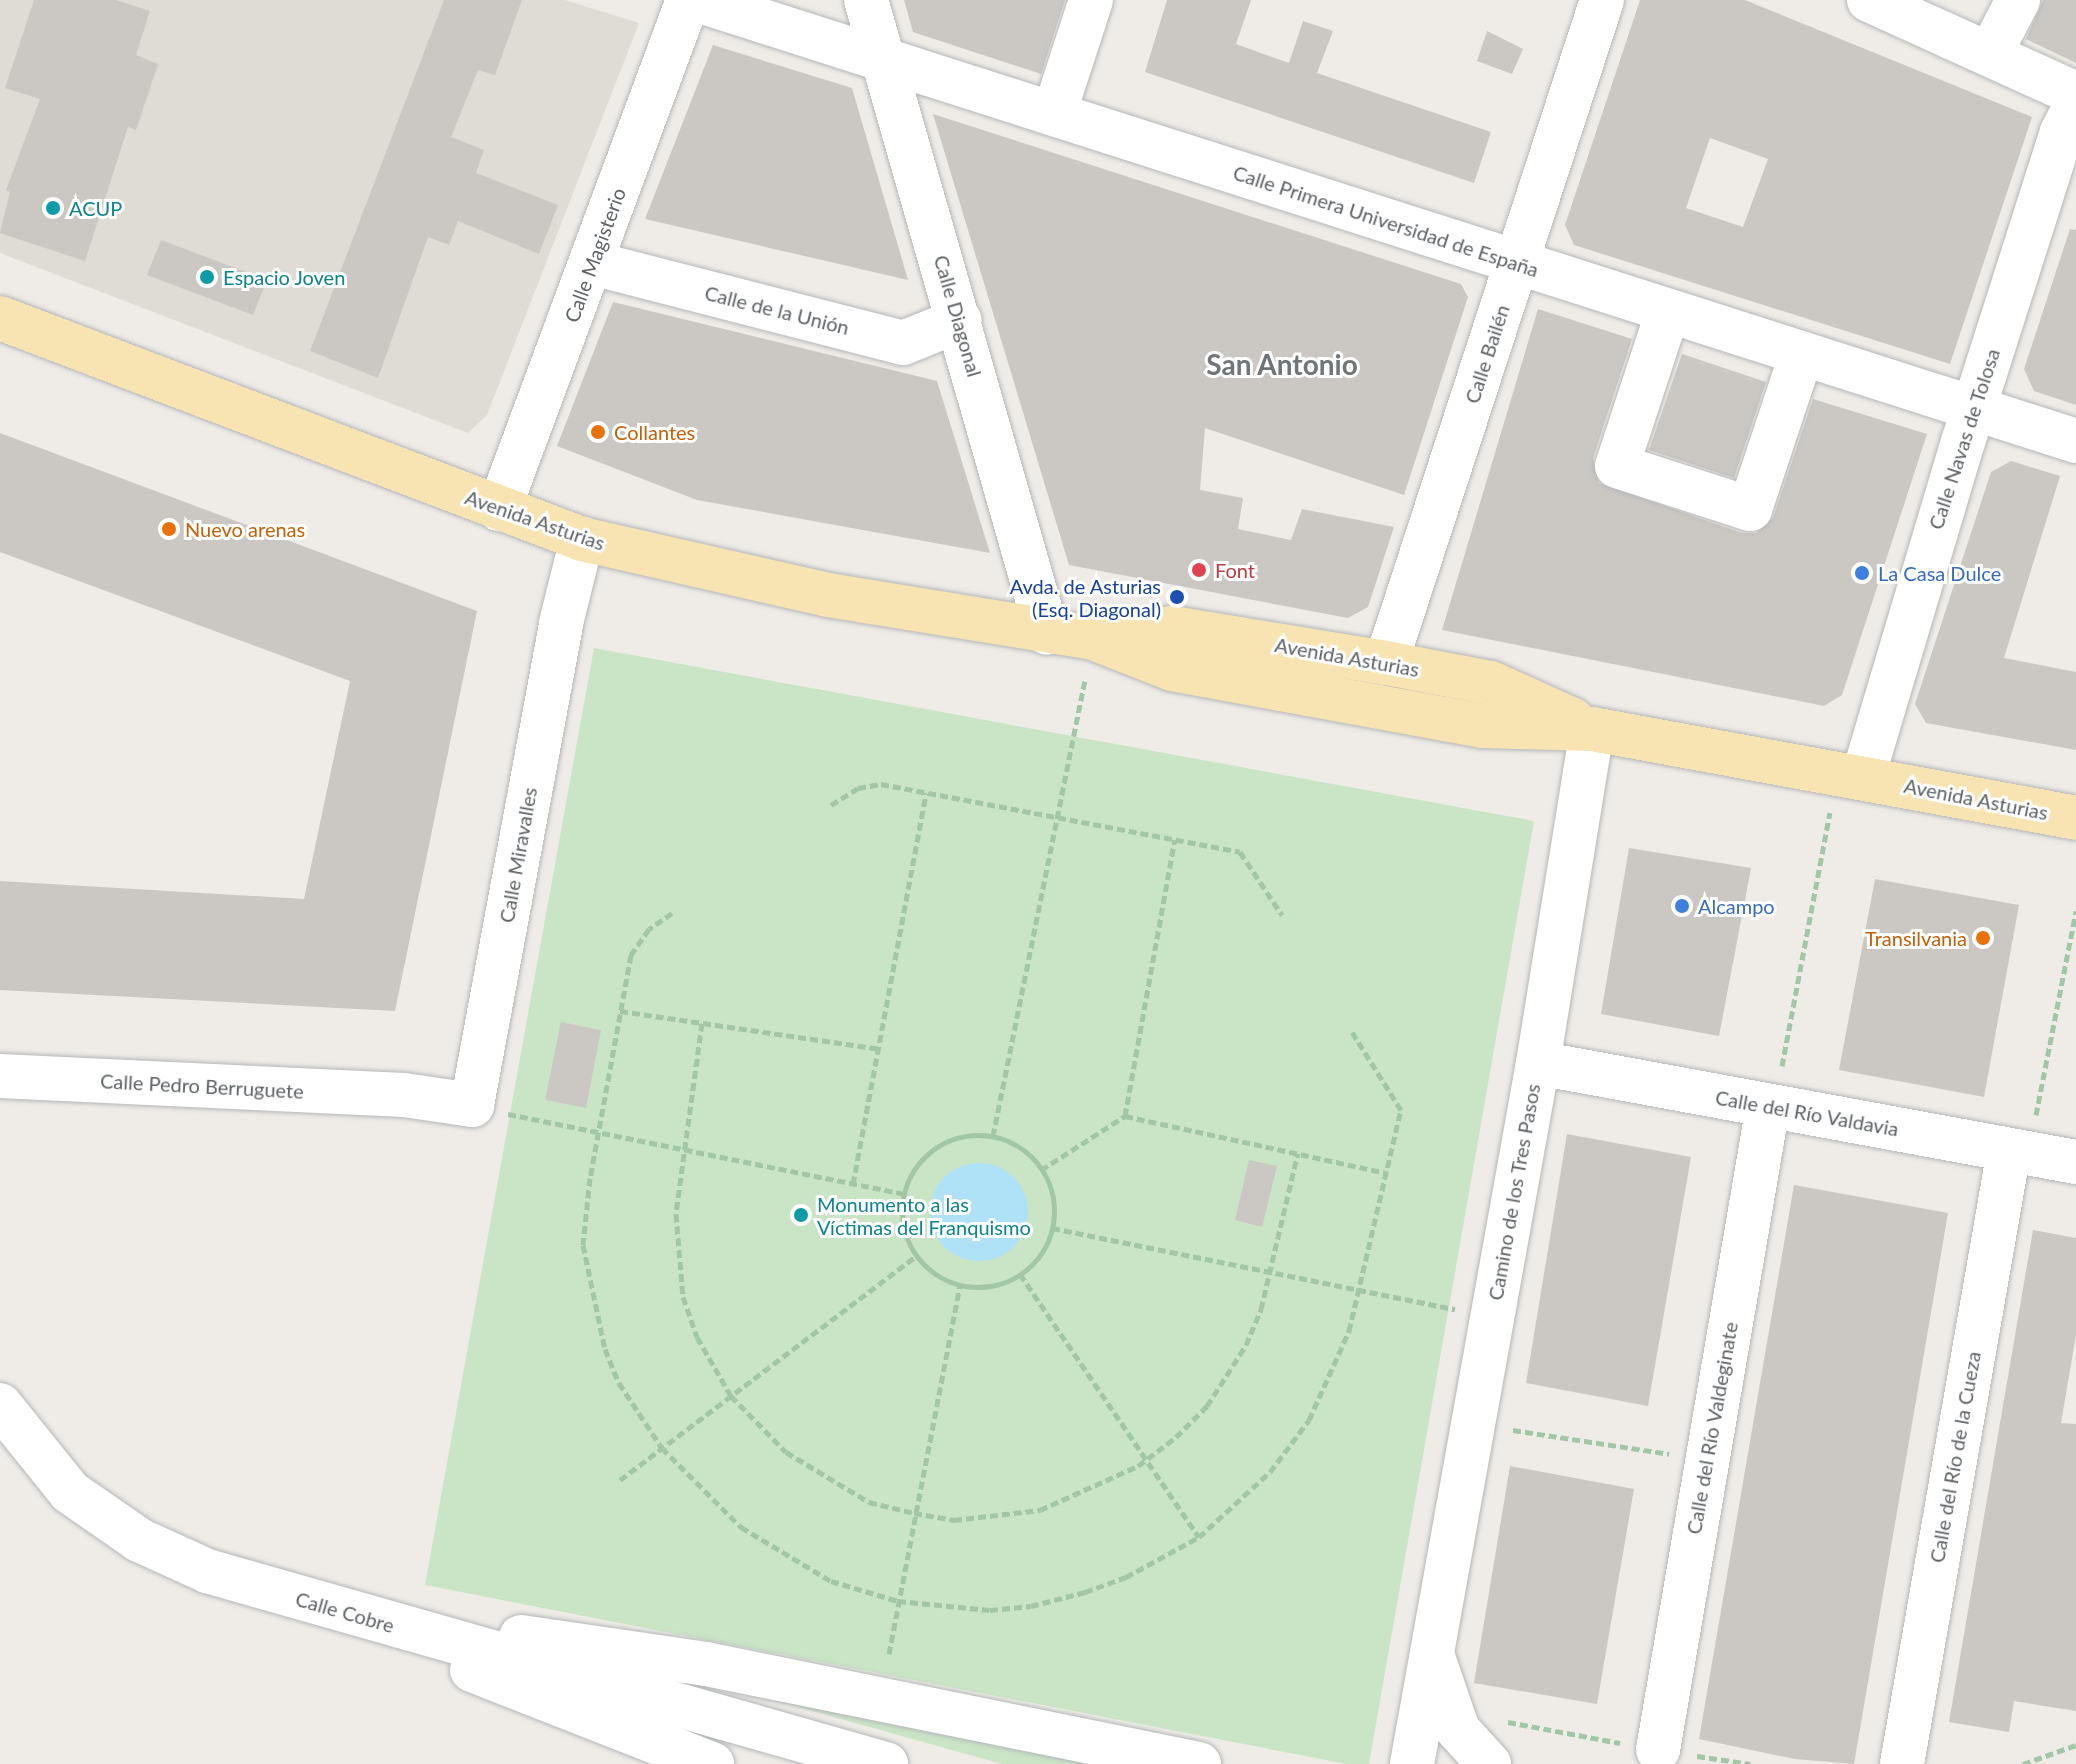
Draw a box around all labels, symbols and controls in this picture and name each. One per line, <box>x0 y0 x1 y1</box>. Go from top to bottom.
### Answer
street label: Calle Primera Universidad de España <box>1230 160 1542 282</box>
street label: Calle Magisterio <box>560 184 630 326</box>
place label: ACUP <box>69 196 122 220</box>
marker: ACUP <box>44 199 62 217</box>
street label: Calle Diagonal <box>929 252 987 380</box>
place label: Espacio Joven <box>223 265 346 289</box>
marker: Espacio Joven <box>198 268 216 286</box>
street label: Calle de la Unión <box>702 280 852 340</box>
street label: Calle Bailén <box>1460 302 1514 406</box>
street label: Calle Navas de Tolosa <box>1923 345 2005 533</box>
district label: San Antonio <box>1206 347 1358 381</box>
place label: Collantes <box>614 420 695 444</box>
marker: Collantes <box>589 423 607 441</box>
street label: Avenida Asturias <box>462 485 608 555</box>
place label: Nuevo arenas <box>185 517 305 541</box>
marker: Nuevo arenas <box>160 520 178 538</box>
place label: Font <box>1215 558 1255 582</box>
marker: Font <box>1190 561 1208 579</box>
place label: La Casa Dulce <box>1878 561 2001 585</box>
marker: La Casa Dulce <box>1853 564 1871 582</box>
place label: Avda. de Asturias (Esq. Diagonal) <box>1009 574 1161 621</box>
marker: Avda. de Asturias (Esq. Diagonal) <box>1168 588 1186 606</box>
street label: Avenida Asturias <box>1273 632 1421 682</box>
street label: Avenida Asturias <box>1902 773 2050 825</box>
street label: Calle Miravalles <box>494 785 542 925</box>
place label: Alcampo <box>1698 894 1775 918</box>
marker: Alcampo <box>1673 897 1691 915</box>
place label: Transilvania <box>1865 926 1967 950</box>
marker: Transilvania <box>1974 929 1992 947</box>
street label: Calle Pedro Berruguete <box>100 1069 304 1103</box>
street label: Camino de los Tres Pasos <box>1483 1082 1545 1302</box>
street label: Calle del Río Valdavia <box>1713 1085 1901 1141</box>
place label: Monumento a las Víctimas del Franquismo <box>817 1192 1031 1239</box>
marker: Monumento a las Víctimas del Franquismo <box>792 1206 810 1224</box>
street label: Calle del Río Valdeginate <box>1681 1320 1743 1536</box>
street label: Calle del Río de la Cueza <box>1925 1349 1985 1565</box>
street label: Calle Cobre <box>293 1586 397 1638</box>

